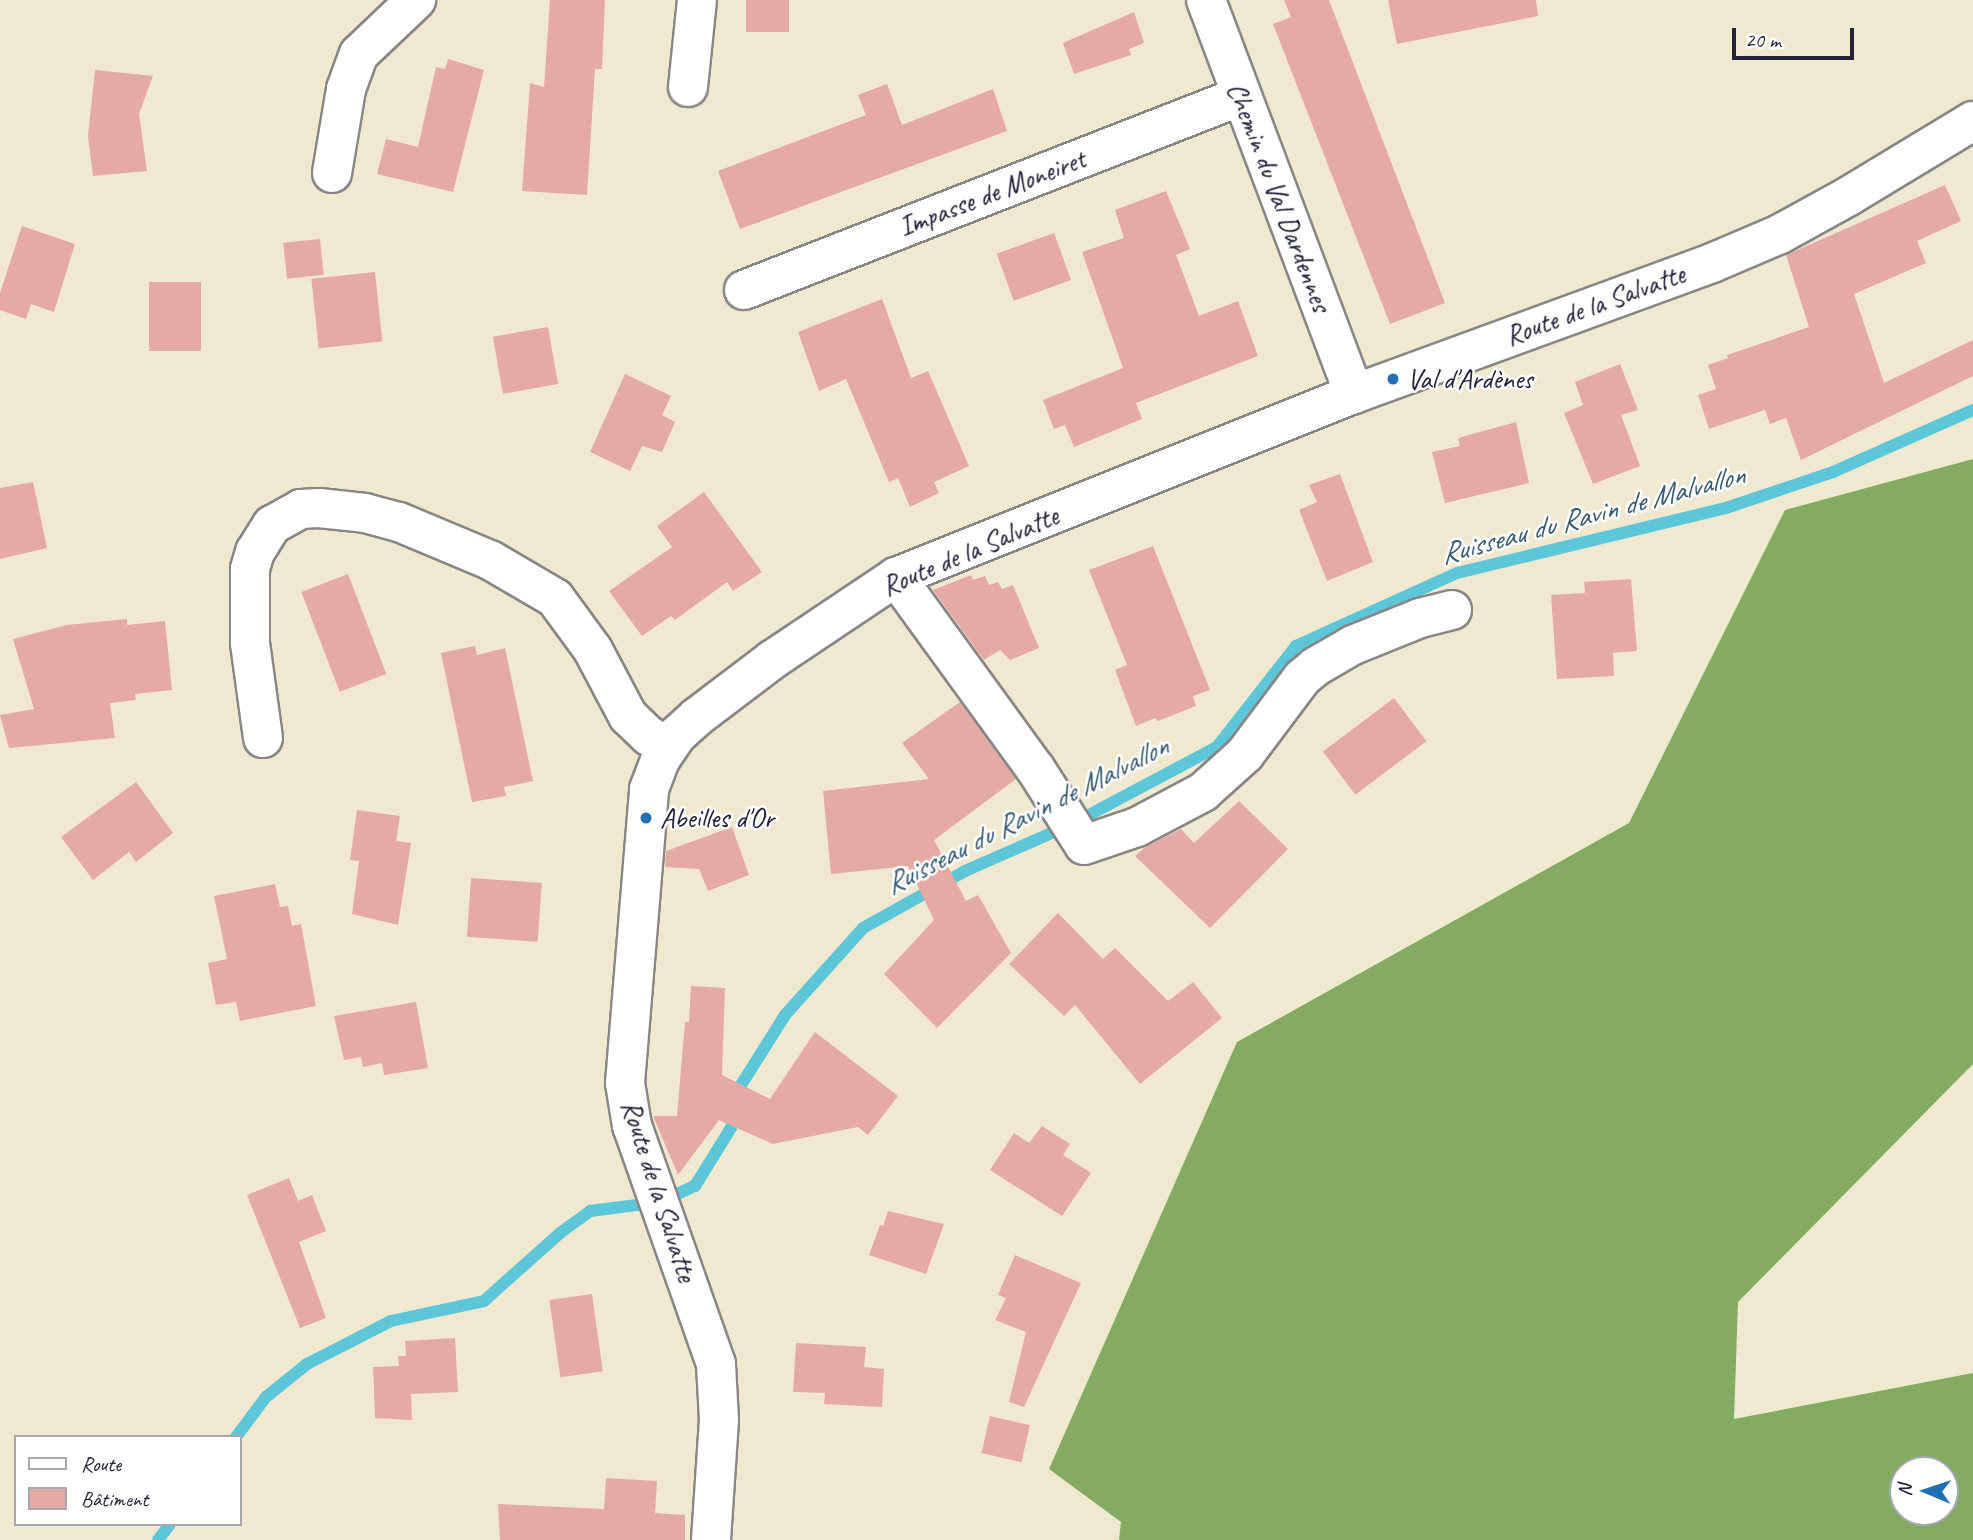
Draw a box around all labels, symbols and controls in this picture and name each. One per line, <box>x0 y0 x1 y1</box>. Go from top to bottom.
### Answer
scale bar <box>1735 14 1857 58</box>
text: 20 m <box>1745 27 1781 53</box>
street label: Chemin du Val Dardennes <box>1220 77 1338 317</box>
street label: Impasse de Moneiret <box>894 142 1090 244</box>
street label: Route de la Salvatte <box>1500 257 1690 353</box>
place label: Val d'Ardènes <box>1407 362 1533 396</box>
marker: Val d'Ardènes <box>1385 371 1401 387</box>
water label: Ruisseau du Ravin de Malvallon <box>1436 456 1748 572</box>
street label: Route de la Salvatte <box>876 499 1064 603</box>
water label: Ruisseau du Ravin de Malvallon <box>878 728 1174 902</box>
place label: Abeilles d'Or <box>660 801 774 835</box>
marker: Abeilles d'Or <box>638 810 654 826</box>
street label: Route de la Salvatte <box>614 1096 704 1286</box>
legend <box>14 1435 242 1526</box>
text: Route <box>81 1451 121 1477</box>
north arrow <box>1889 1456 1959 1526</box>
text: N <box>1893 1484 1917 1497</box>
text: Bâtiment <box>81 1486 148 1512</box>

